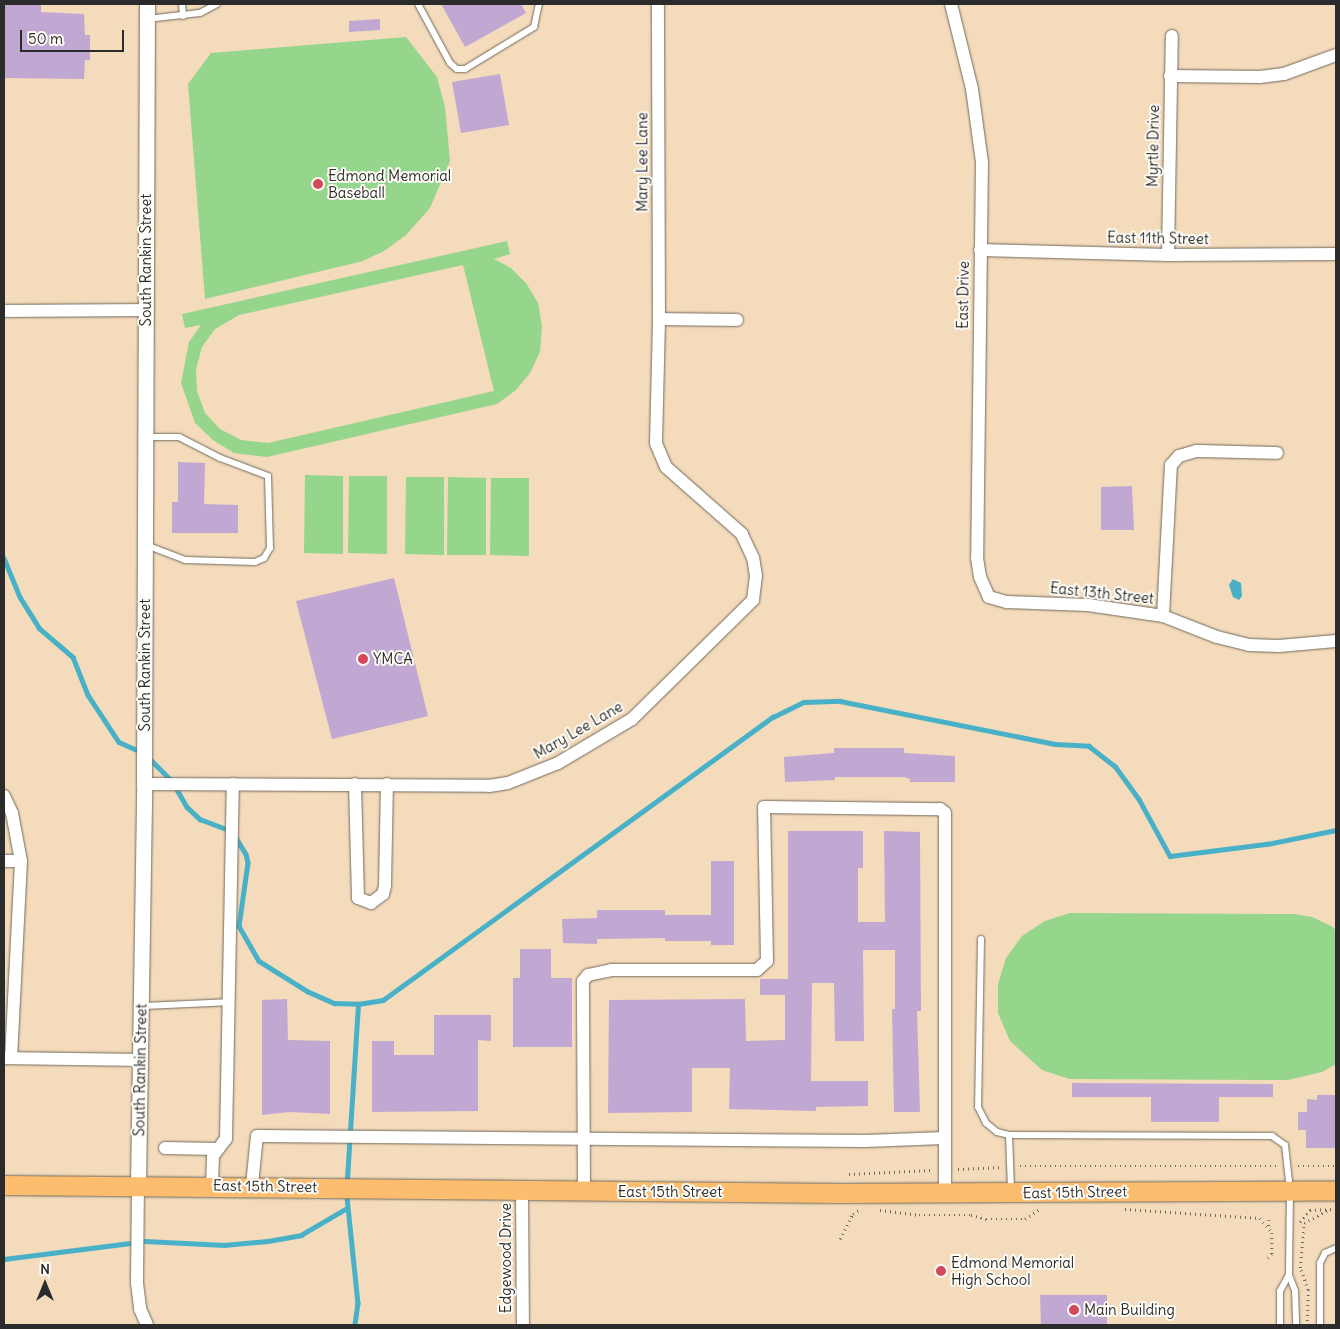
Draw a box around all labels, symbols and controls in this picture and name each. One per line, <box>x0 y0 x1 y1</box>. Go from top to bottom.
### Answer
scale bar <box>22 20 126 52</box>
text: 50 m <box>28 29 63 48</box>
street label: Myrtle Drive <box>1143 105 1163 187</box>
street label: Mary Lee Lane <box>633 112 651 212</box>
place label: Edmond Memorial Baseball <box>328 166 451 201</box>
marker: Edmond Memorial Baseball <box>312 178 324 190</box>
street label: South Rankin Street <box>137 194 155 326</box>
street label: East 11th Street <box>1107 228 1209 248</box>
street label: East Drive <box>953 261 973 329</box>
street label: East 13th Street <box>1049 579 1155 607</box>
street label: South Rankin Street <box>136 599 154 731</box>
place label: YMCA <box>373 650 413 668</box>
marker: YMCA <box>357 653 369 665</box>
street label: Mary Lee Lane <box>530 697 626 763</box>
street label: South Rankin Street <box>130 1003 150 1137</box>
street label: East 15th Street <box>213 1176 317 1196</box>
street label: East 15th Street <box>1023 1182 1127 1202</box>
street label: East 15th Street <box>618 1183 722 1201</box>
street label: Edgewood Drive <box>497 1203 515 1313</box>
place label: Edmond Memorial High School <box>951 1253 1074 1288</box>
north arrow <box>20 1259 70 1309</box>
text: N <box>40 1260 50 1278</box>
marker: Edmond Memorial High School <box>935 1265 947 1277</box>
place label: Main Building <box>1084 1301 1175 1319</box>
marker: Main Building <box>1068 1304 1080 1316</box>

